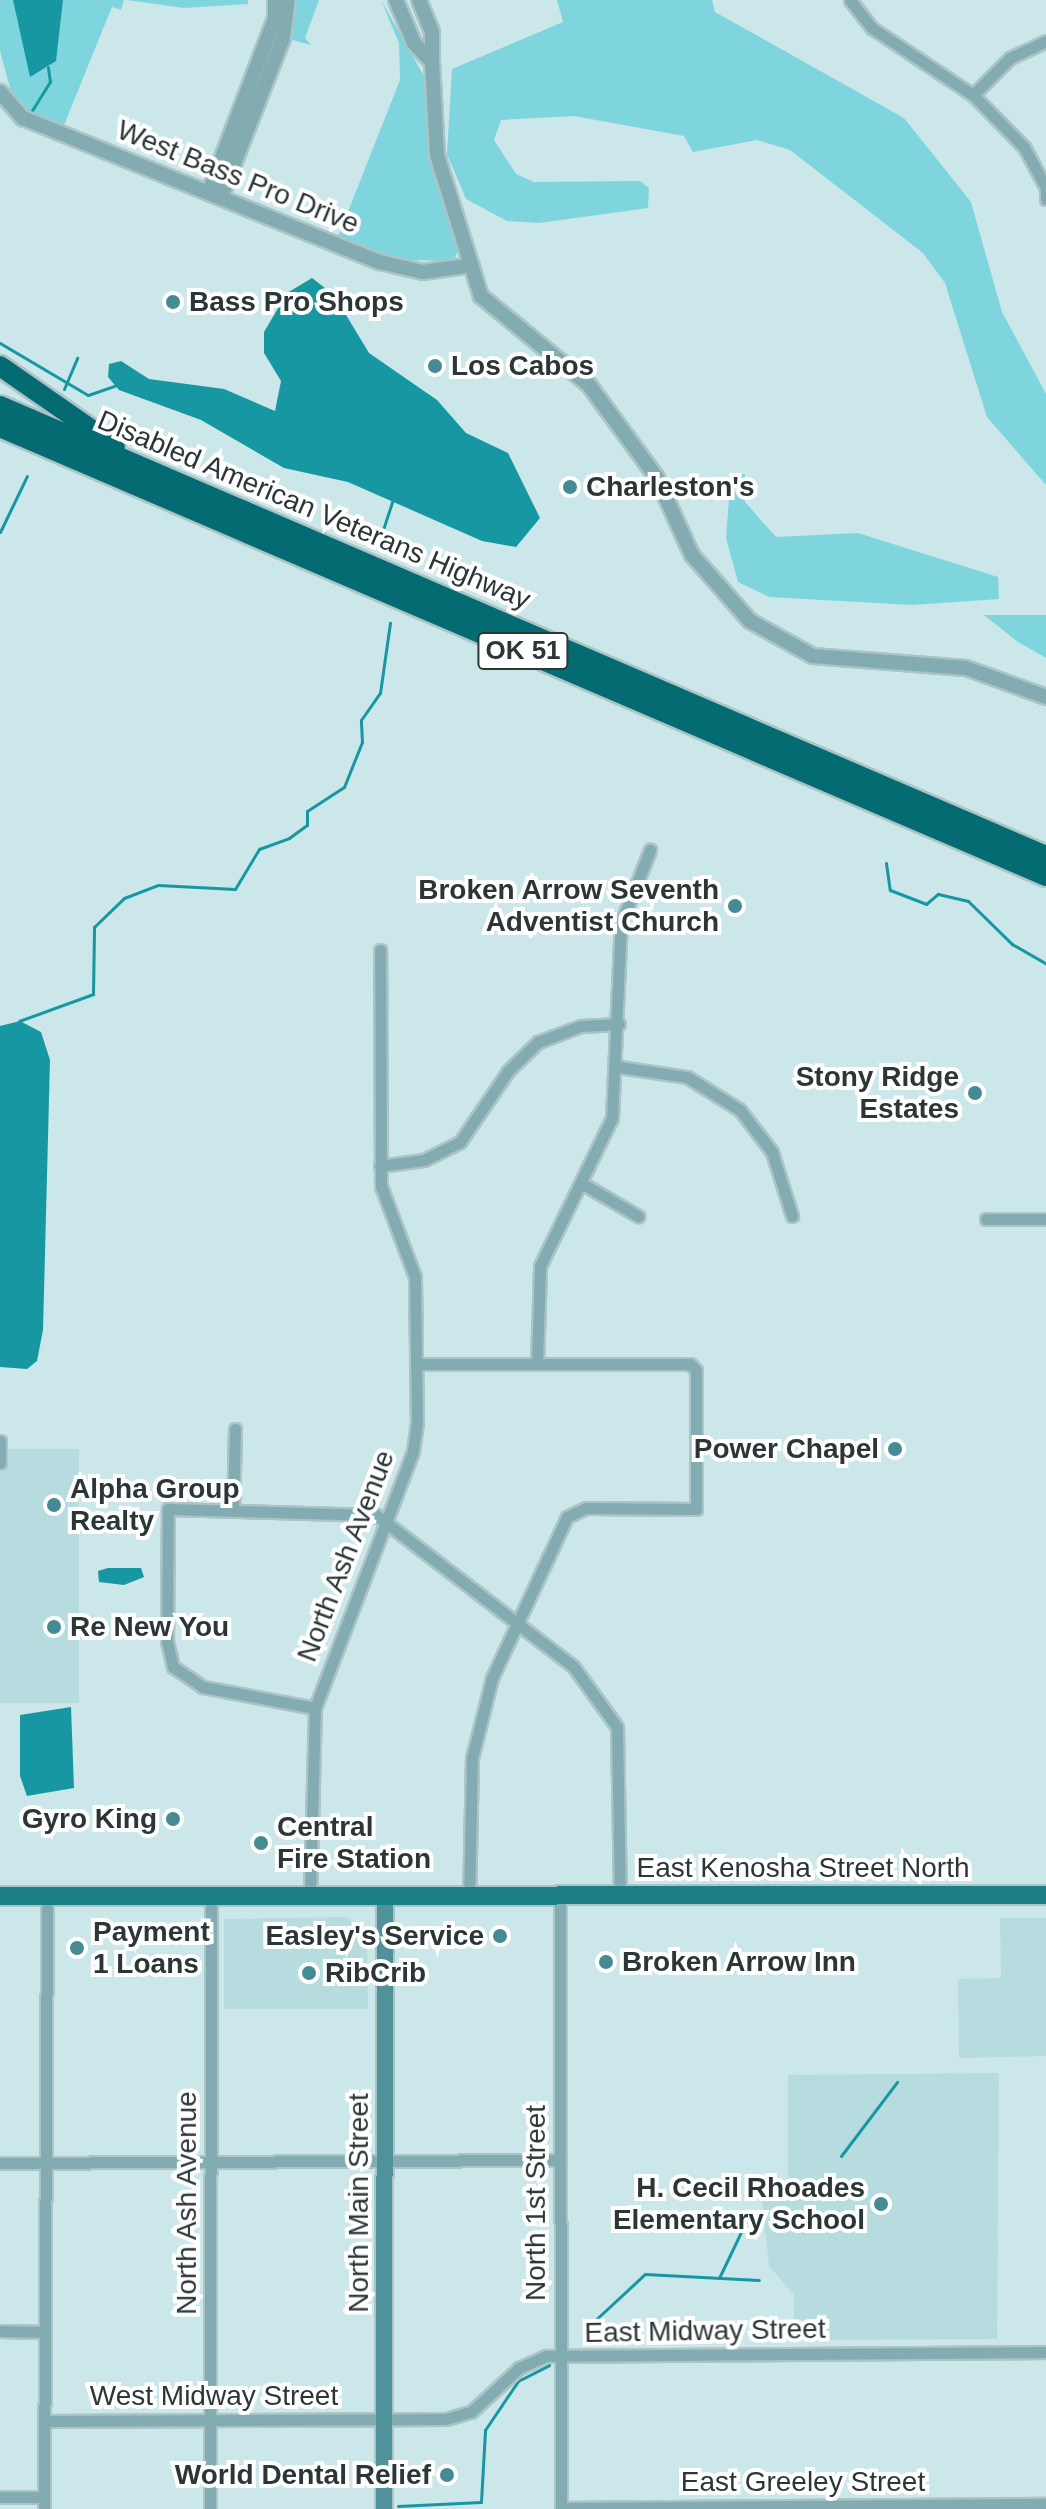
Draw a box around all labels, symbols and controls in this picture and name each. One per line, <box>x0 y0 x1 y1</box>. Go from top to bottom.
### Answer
street label: West Bass Pro Drive <box>112 113 364 241</box>
place label: Bass Pro Shops <box>189 285 404 319</box>
marker: Bass Pro Shops <box>164 293 182 311</box>
place label: Los Cabos <box>451 349 594 383</box>
marker: Los Cabos <box>426 357 444 375</box>
street label: Disabled American Veterans Highway <box>92 403 536 617</box>
place label: Charleston's <box>586 470 754 504</box>
marker: Charleston's <box>561 478 579 496</box>
road number: OK 51 <box>477 629 569 673</box>
place label: Broken Arrow Seventh Adventist Church <box>417 873 719 939</box>
marker: Broken Arrow Seventh Adventist Church <box>726 897 744 915</box>
place label: Stony Ridge Estates <box>796 1060 959 1126</box>
marker: Stony Ridge Estates <box>966 1084 984 1102</box>
place label: Power Chapel <box>694 1432 879 1466</box>
marker: Power Chapel <box>886 1440 904 1458</box>
street label: North Ash Avenue <box>290 1444 402 1668</box>
place label: Alpha Group Realty <box>70 1472 240 1538</box>
marker: Alpha Group Realty <box>45 1496 63 1514</box>
place label: Re New You <box>70 1610 230 1644</box>
marker: Re New You <box>45 1618 63 1636</box>
place label: Gyro King <box>22 1802 157 1836</box>
marker: Gyro King <box>164 1810 182 1828</box>
place label: Central Fire Station <box>277 1810 431 1876</box>
marker: Central Fire Station <box>252 1834 270 1852</box>
street label: East Kenosha Street North <box>636 1851 970 1885</box>
place label: Payment 1 Loans <box>93 1915 210 1981</box>
place label: Easley's Service <box>266 1919 484 1953</box>
marker: Easley's Service <box>491 1927 509 1945</box>
marker: Payment 1 Loans <box>68 1939 86 1957</box>
place label: Broken Arrow Inn <box>622 1945 857 1979</box>
marker: Broken Arrow Inn <box>597 1953 615 1971</box>
place label: RibCrib <box>325 1956 426 1990</box>
marker: RibCrib <box>300 1964 318 1982</box>
street label: North Ash Avenue <box>170 2090 204 2316</box>
street label: North Main Street <box>342 2093 376 2313</box>
street label: North 1st Street <box>519 2105 553 2301</box>
place label: H. Cecil Rhoades Elementary School <box>613 2171 865 2237</box>
marker: H. Cecil Rhoades Elementary School <box>872 2195 890 2213</box>
street label: East Midway Street <box>584 2312 826 2350</box>
street label: West Midway Street <box>90 2379 338 2413</box>
place label: World Dental Relief <box>175 2458 431 2492</box>
street label: East Greeley Street <box>681 2465 925 2499</box>
marker: World Dental Relief <box>438 2466 456 2484</box>

